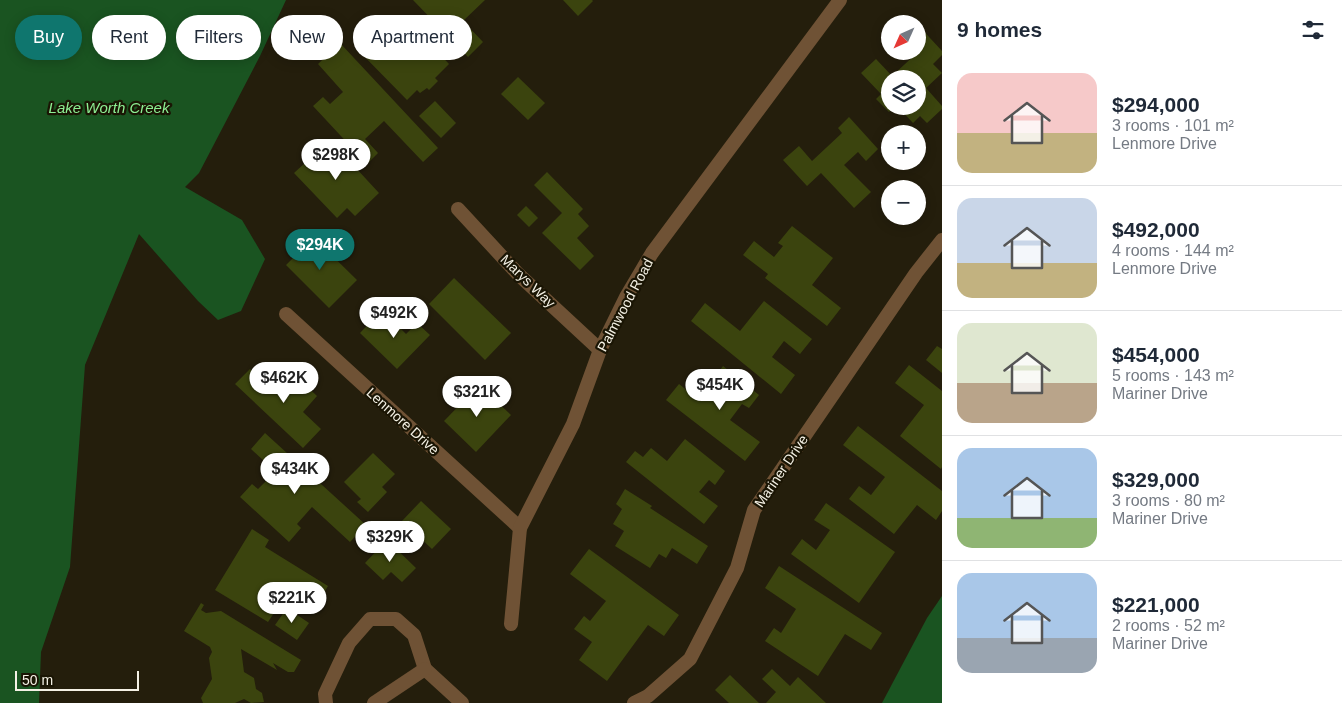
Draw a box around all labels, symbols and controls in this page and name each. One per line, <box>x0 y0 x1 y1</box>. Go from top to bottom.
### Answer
chip: Buy <box>15 15 82 60</box>
chip: Rent <box>92 15 166 60</box>
chip: Filters <box>176 15 261 60</box>
chip: New <box>271 15 343 60</box>
chip: Apartment <box>353 15 472 60</box>
north arrow <box>881 15 926 60</box>
map controls <box>881 15 926 225</box>
icon: filters <box>1299 16 1327 44</box>
text: 9 homes <box>957 18 1042 41</box>
button: layers <box>881 70 926 115</box>
icon: home <box>997 93 1057 153</box>
text: $294,000 <box>1112 93 1200 116</box>
water label: Lake Worth Creek <box>49 99 171 116</box>
text: 3 rooms · 101 m² <box>1112 117 1234 134</box>
button: + <box>881 125 926 170</box>
text: Lenmore Drive <box>1112 135 1217 152</box>
pin: $298K <box>301 138 371 181</box>
text: $298K <box>312 146 360 163</box>
button: − <box>881 180 926 225</box>
icon: home <box>997 218 1057 278</box>
text: $492,000 <box>1112 218 1200 241</box>
pin: $294K <box>285 228 355 271</box>
text: $294K <box>296 236 344 253</box>
text: 4 rooms · 144 m² <box>1112 242 1234 259</box>
street label: Marys Way <box>497 251 559 311</box>
street label: Palmwood Road <box>594 256 656 354</box>
text: Lenmore Drive <box>1112 260 1217 277</box>
pin: $492K <box>359 296 429 339</box>
text: $492K <box>370 304 418 321</box>
icon: home <box>997 343 1057 403</box>
text: $454,000 <box>1112 343 1200 366</box>
pin: $462K <box>249 362 319 404</box>
text: 5 rooms · 143 m² <box>1112 367 1234 384</box>
pin: $454K <box>685 368 755 411</box>
text: $462K <box>260 369 308 386</box>
pin: $321K <box>442 376 512 418</box>
text: $454K <box>696 376 744 393</box>
text: $321K <box>453 383 501 400</box>
street label: Lenmore Drive <box>364 384 443 458</box>
text: Mariner Drive <box>1112 385 1208 402</box>
street label: Mariner Drive <box>751 432 811 510</box>
pin: $434K <box>260 452 330 495</box>
text: $434K <box>271 460 319 477</box>
icon: home <box>997 468 1057 528</box>
text: $329,000 <box>1112 468 1200 491</box>
text: 3 rooms · 80 m² <box>1112 492 1225 509</box>
text: Mariner Drive <box>1112 510 1208 527</box>
pin: $329K <box>355 520 425 563</box>
text: $329K <box>366 528 414 545</box>
pin: $221K <box>257 582 327 624</box>
text: $221K <box>268 589 316 606</box>
icon: home <box>997 593 1057 653</box>
text: $221,000 <box>1112 593 1200 616</box>
text: 2 rooms · 52 m² <box>1112 617 1225 634</box>
text: Mariner Drive <box>1112 635 1208 652</box>
scale bar <box>15 668 139 691</box>
text: 50 m <box>22 672 53 688</box>

